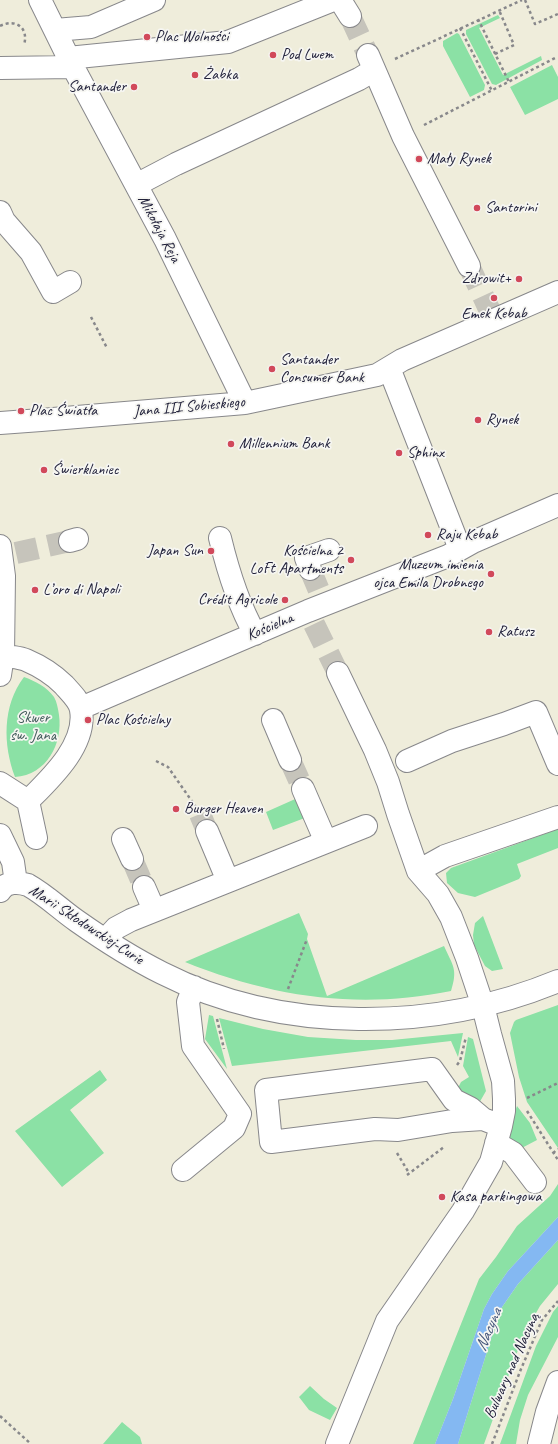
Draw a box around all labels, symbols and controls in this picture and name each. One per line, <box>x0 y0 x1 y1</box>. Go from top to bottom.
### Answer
place label: Plac Wolności <box>155 27 229 47</box>
marker: Plac Wolności <box>142 32 152 42</box>
place label: Pod Lwem <box>281 45 333 65</box>
marker: Pod Lwem <box>268 50 278 60</box>
place label: Żabka <box>203 65 238 85</box>
marker: Żabka <box>190 70 200 80</box>
place label: Santander <box>68 77 126 97</box>
marker: Santander <box>129 82 139 92</box>
place label: Mały Rynek <box>427 149 491 169</box>
marker: Mały Rynek <box>414 154 424 164</box>
street label: Mikołaja Reja <box>133 192 185 266</box>
place label: Santorini <box>485 198 537 218</box>
marker: Santorini <box>472 203 482 213</box>
place label: Zdrowit+ <box>462 269 511 289</box>
marker: Zdrowit+ <box>514 274 524 284</box>
marker: Emek Kebab <box>489 293 499 303</box>
place label: Emek Kebab <box>461 304 527 324</box>
place label: Santander Consumer Bank <box>280 350 364 388</box>
marker: Santander Consumer Bank <box>267 364 277 374</box>
street label: Jana III Sobieskiego <box>132 393 246 421</box>
place label: Plac Światła <box>29 401 97 421</box>
marker: Plac Światła <box>16 406 26 416</box>
place label: Rynek <box>486 410 518 430</box>
marker: Rynek <box>473 415 483 425</box>
place label: Millennium Bank <box>239 434 330 454</box>
marker: Millennium Bank <box>226 439 236 449</box>
place label: Sphinx <box>407 443 444 463</box>
marker: Sphinx <box>394 448 404 458</box>
place label: Świerklaniec <box>52 460 119 480</box>
marker: Świerklaniec <box>39 465 49 475</box>
place label: Raju Kebab <box>436 525 497 545</box>
marker: Raju Kebab <box>423 530 433 540</box>
place label: Japan Sun <box>147 541 203 561</box>
place label: Kościelna 2 LoFt Apartments <box>250 541 343 579</box>
marker: Japan Sun <box>206 546 216 556</box>
marker: Kościelna 2 LoFt Apartments <box>346 555 356 565</box>
place label: Muzeum imienia ojca Emila Drobnego <box>373 555 483 593</box>
marker: Muzeum imienia ojca Emila Drobnego <box>486 569 496 579</box>
place label: L’oro di Napoli <box>43 580 120 600</box>
marker: L’oro di Napoli <box>30 585 40 595</box>
place label: Crédit Agricole <box>198 590 277 610</box>
marker: Crédit Agricole <box>280 595 290 605</box>
street label: Kościelna <box>244 609 296 645</box>
place label: Ratusz <box>497 622 534 642</box>
marker: Ratusz <box>484 627 494 637</box>
park label: Skwer św. Jana <box>10 708 56 746</box>
place label: Plac Kościelny <box>96 710 170 730</box>
marker: Plac Kościelny <box>83 715 93 725</box>
place label: Burger Heaven <box>184 799 263 819</box>
marker: Burger Heaven <box>171 804 181 814</box>
street label: Marii Skłodowskiej-Curie <box>25 881 147 969</box>
place label: Kasa parkingowa <box>450 1187 541 1207</box>
marker: Kasa parkingowa <box>437 1192 447 1202</box>
water label: Nacyna <box>471 1306 507 1354</box>
street label: Bulwary nad Nacyną <box>480 1310 544 1422</box>

